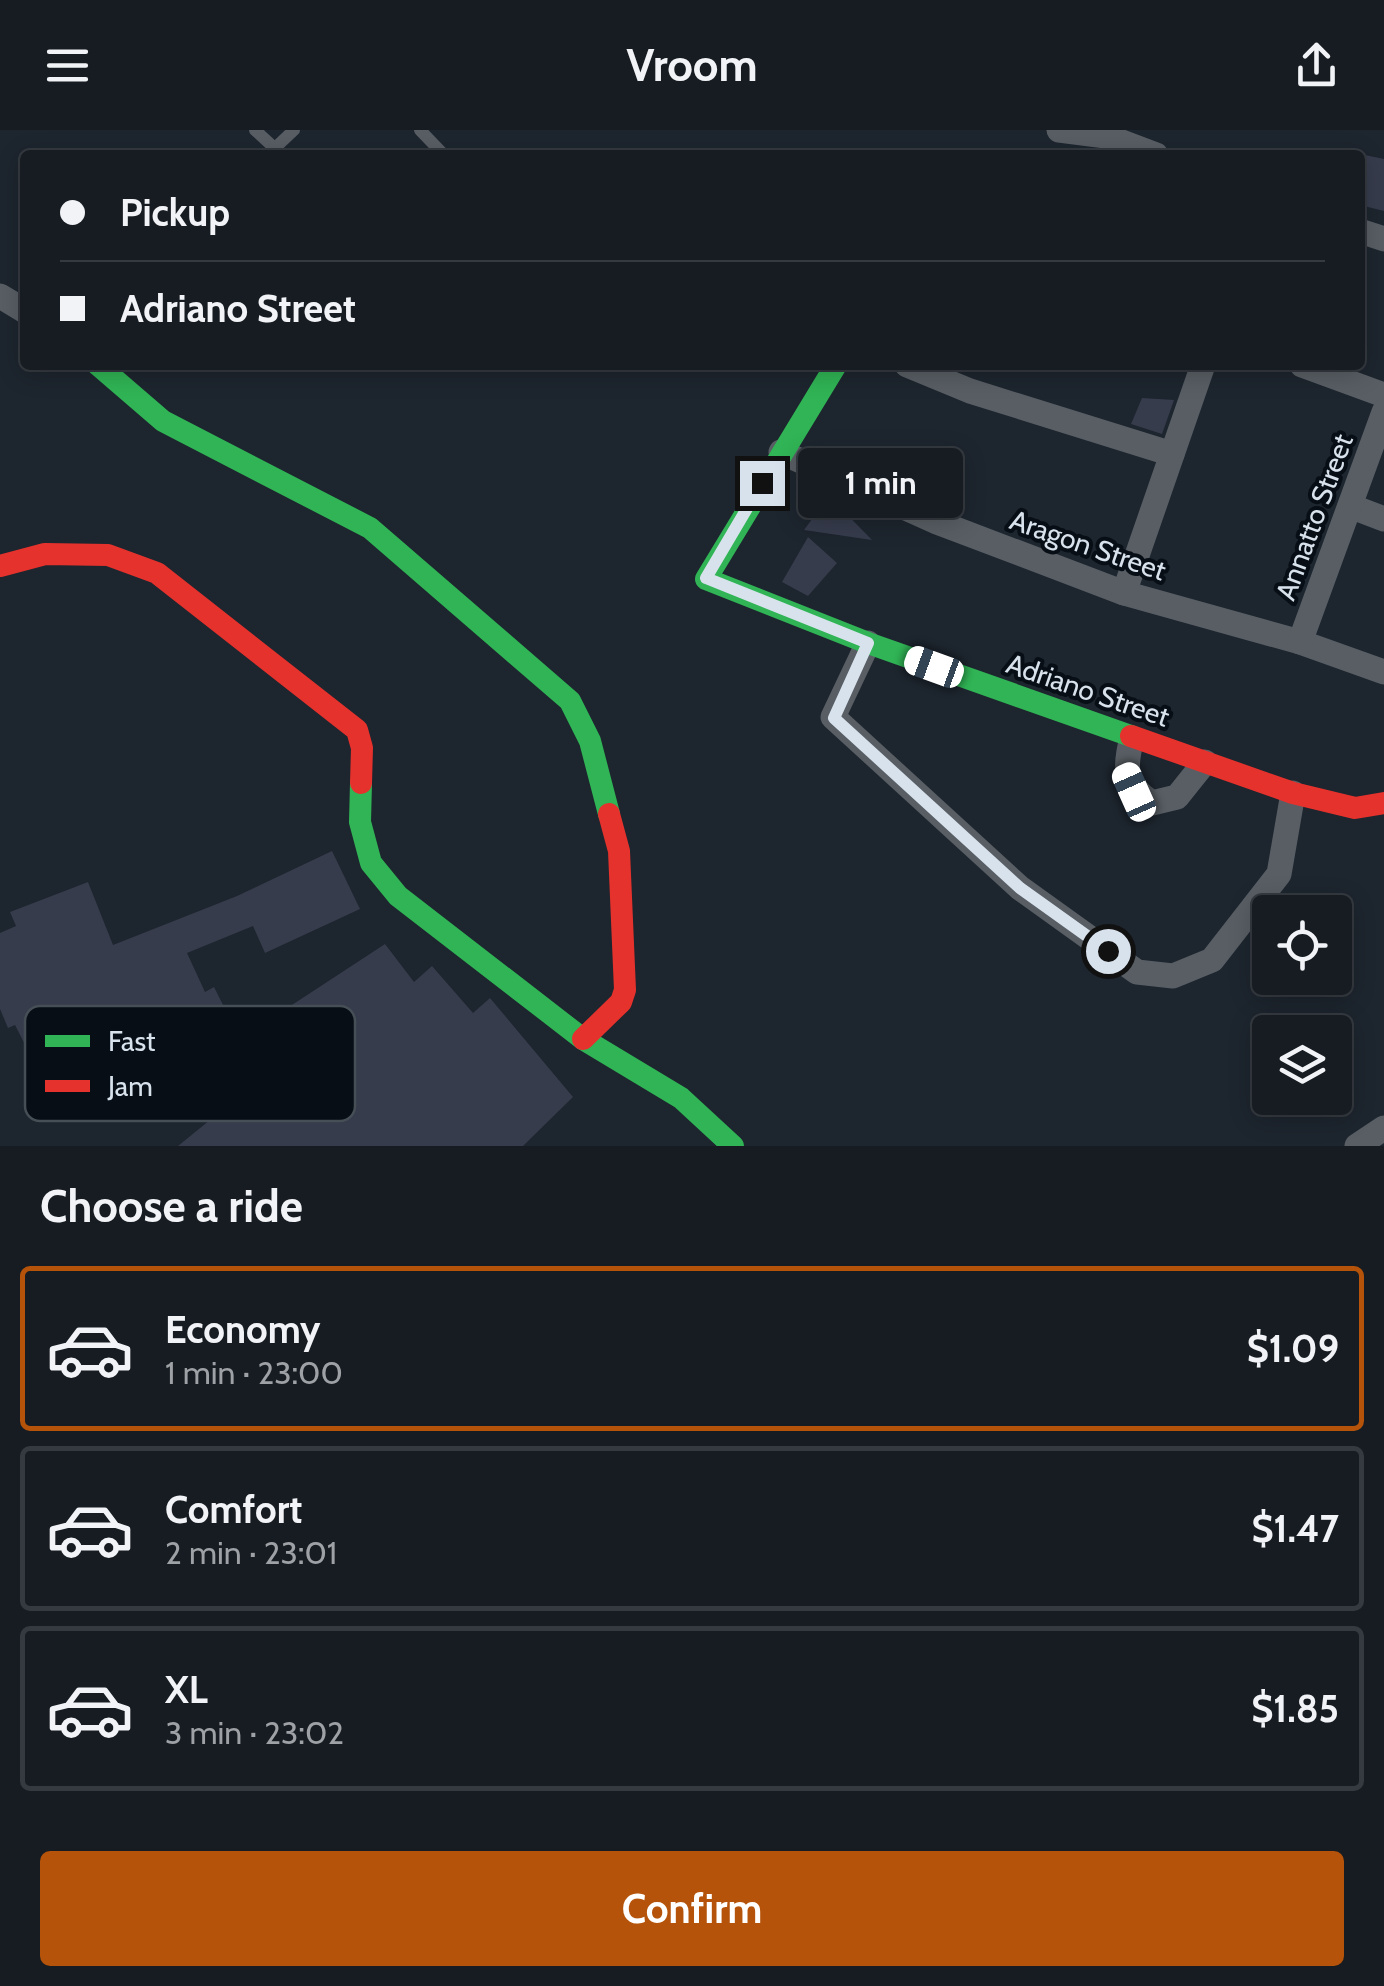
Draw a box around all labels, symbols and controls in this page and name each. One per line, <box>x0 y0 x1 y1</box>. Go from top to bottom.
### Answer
icon: menu <box>40 38 95 93</box>
text: Vroom <box>626 38 758 92</box>
icon: share <box>1289 38 1344 93</box>
text: Pickup <box>120 189 230 236</box>
text: Adriano Street <box>120 285 356 332</box>
street label: Annatto Street <box>1268 429 1360 605</box>
callout: 1 min <box>797 448 962 518</box>
route end <box>740 461 785 506</box>
text: 1 min <box>844 463 917 502</box>
street label: Aragon Street <box>1006 502 1170 588</box>
car <box>901 643 967 691</box>
street label: Adriano Street <box>1002 646 1174 734</box>
car <box>1108 758 1160 826</box>
map controls <box>1252 895 1352 1115</box>
button: locate <box>1252 895 1352 995</box>
route start <box>1086 929 1131 974</box>
legend <box>25 1006 355 1121</box>
button: layers <box>1252 1015 1352 1115</box>
text: Fast <box>108 1024 156 1058</box>
text: Jam <box>107 1069 153 1103</box>
text: Choose a ride <box>40 1179 303 1233</box>
icon: car <box>45 1304 135 1394</box>
text: Economy <box>165 1306 320 1353</box>
text: $1.09 <box>1247 1325 1339 1372</box>
text: 1 min · 23:00 <box>165 1353 343 1392</box>
icon: car <box>45 1484 135 1574</box>
text: Comfort <box>165 1486 302 1533</box>
text: $1.47 <box>1252 1505 1339 1552</box>
text: 2 min · 23:01 <box>165 1533 337 1572</box>
icon: car <box>45 1664 135 1754</box>
text: XL <box>165 1666 208 1713</box>
text: $1.85 <box>1251 1685 1339 1732</box>
text: 3 min · 23:02 <box>165 1713 344 1752</box>
button: Confirm <box>40 1851 1344 1966</box>

